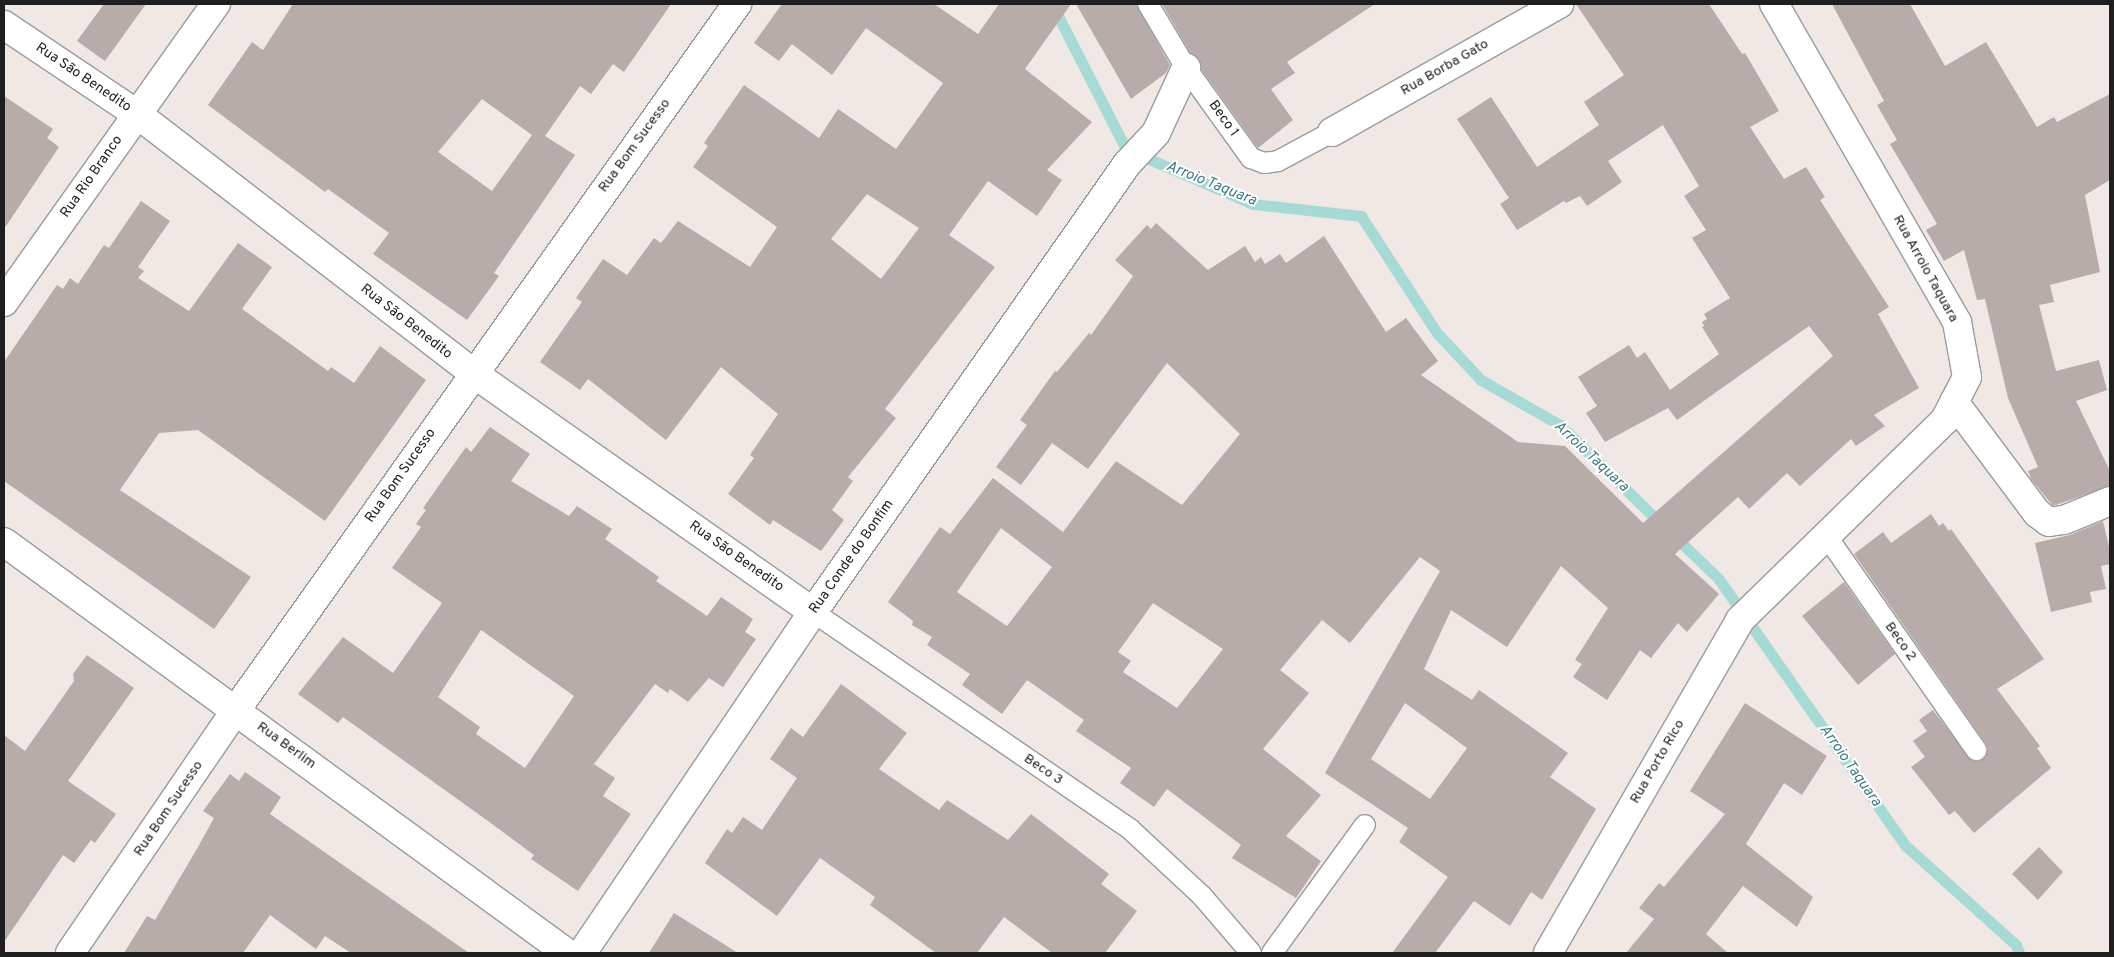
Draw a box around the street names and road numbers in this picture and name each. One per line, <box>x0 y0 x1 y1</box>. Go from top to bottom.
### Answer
street label: Rua Borba Gato <box>1398 36 1492 100</box>
street label: Rua São Benedito <box>32 40 134 116</box>
street label: Rua Bom Sucesso <box>595 96 675 196</box>
street label: Beco 1 <box>1204 98 1242 140</box>
street label: Rua Rio Branco <box>57 133 127 221</box>
street label: Rua Arroio Taquara <box>1888 212 1962 326</box>
street label: Rua São Benedito <box>357 281 455 363</box>
street label: Rua Bom Sucesso <box>362 426 440 526</box>
street label: Rua Conde do Bonfim <box>806 497 898 617</box>
street label: Rua São Benedito <box>685 518 787 596</box>
street label: Beco 2 <box>1881 619 1919 665</box>
street label: Rua Porto Rico <box>1627 717 1689 807</box>
street label: Rua Berlim <box>253 719 319 773</box>
street label: Beco 3 <box>1020 751 1066 789</box>
street label: Rua Bom Sucesso <box>131 758 207 860</box>

